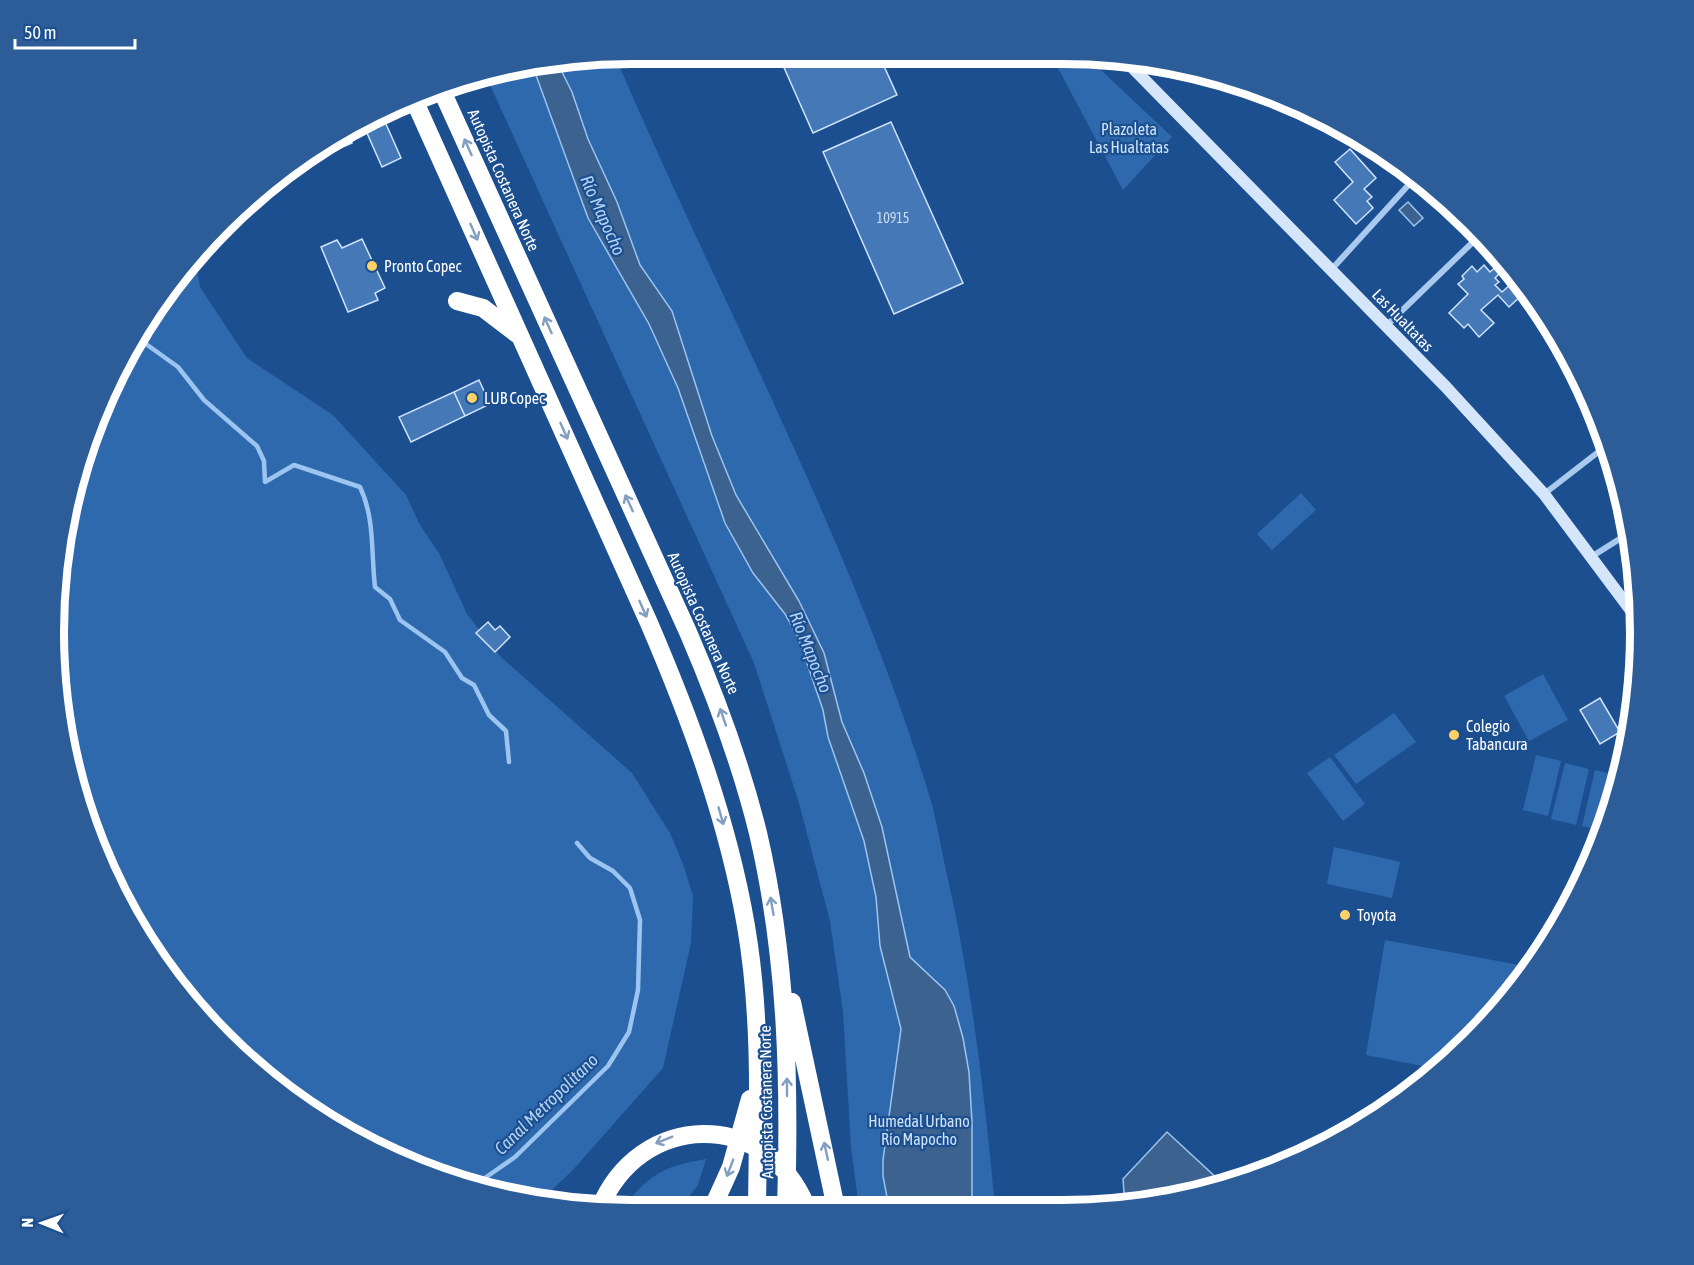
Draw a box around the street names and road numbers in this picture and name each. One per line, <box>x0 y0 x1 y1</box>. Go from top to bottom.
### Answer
street label: Autopista Costanera Norte <box>464 106 543 254</box>
street label: Las Hualtatas <box>1369 285 1437 355</box>
street label: Autopista Costanera Norte <box>664 549 743 697</box>
street label: Autopista Costanera Norte <box>756 1025 777 1179</box>

